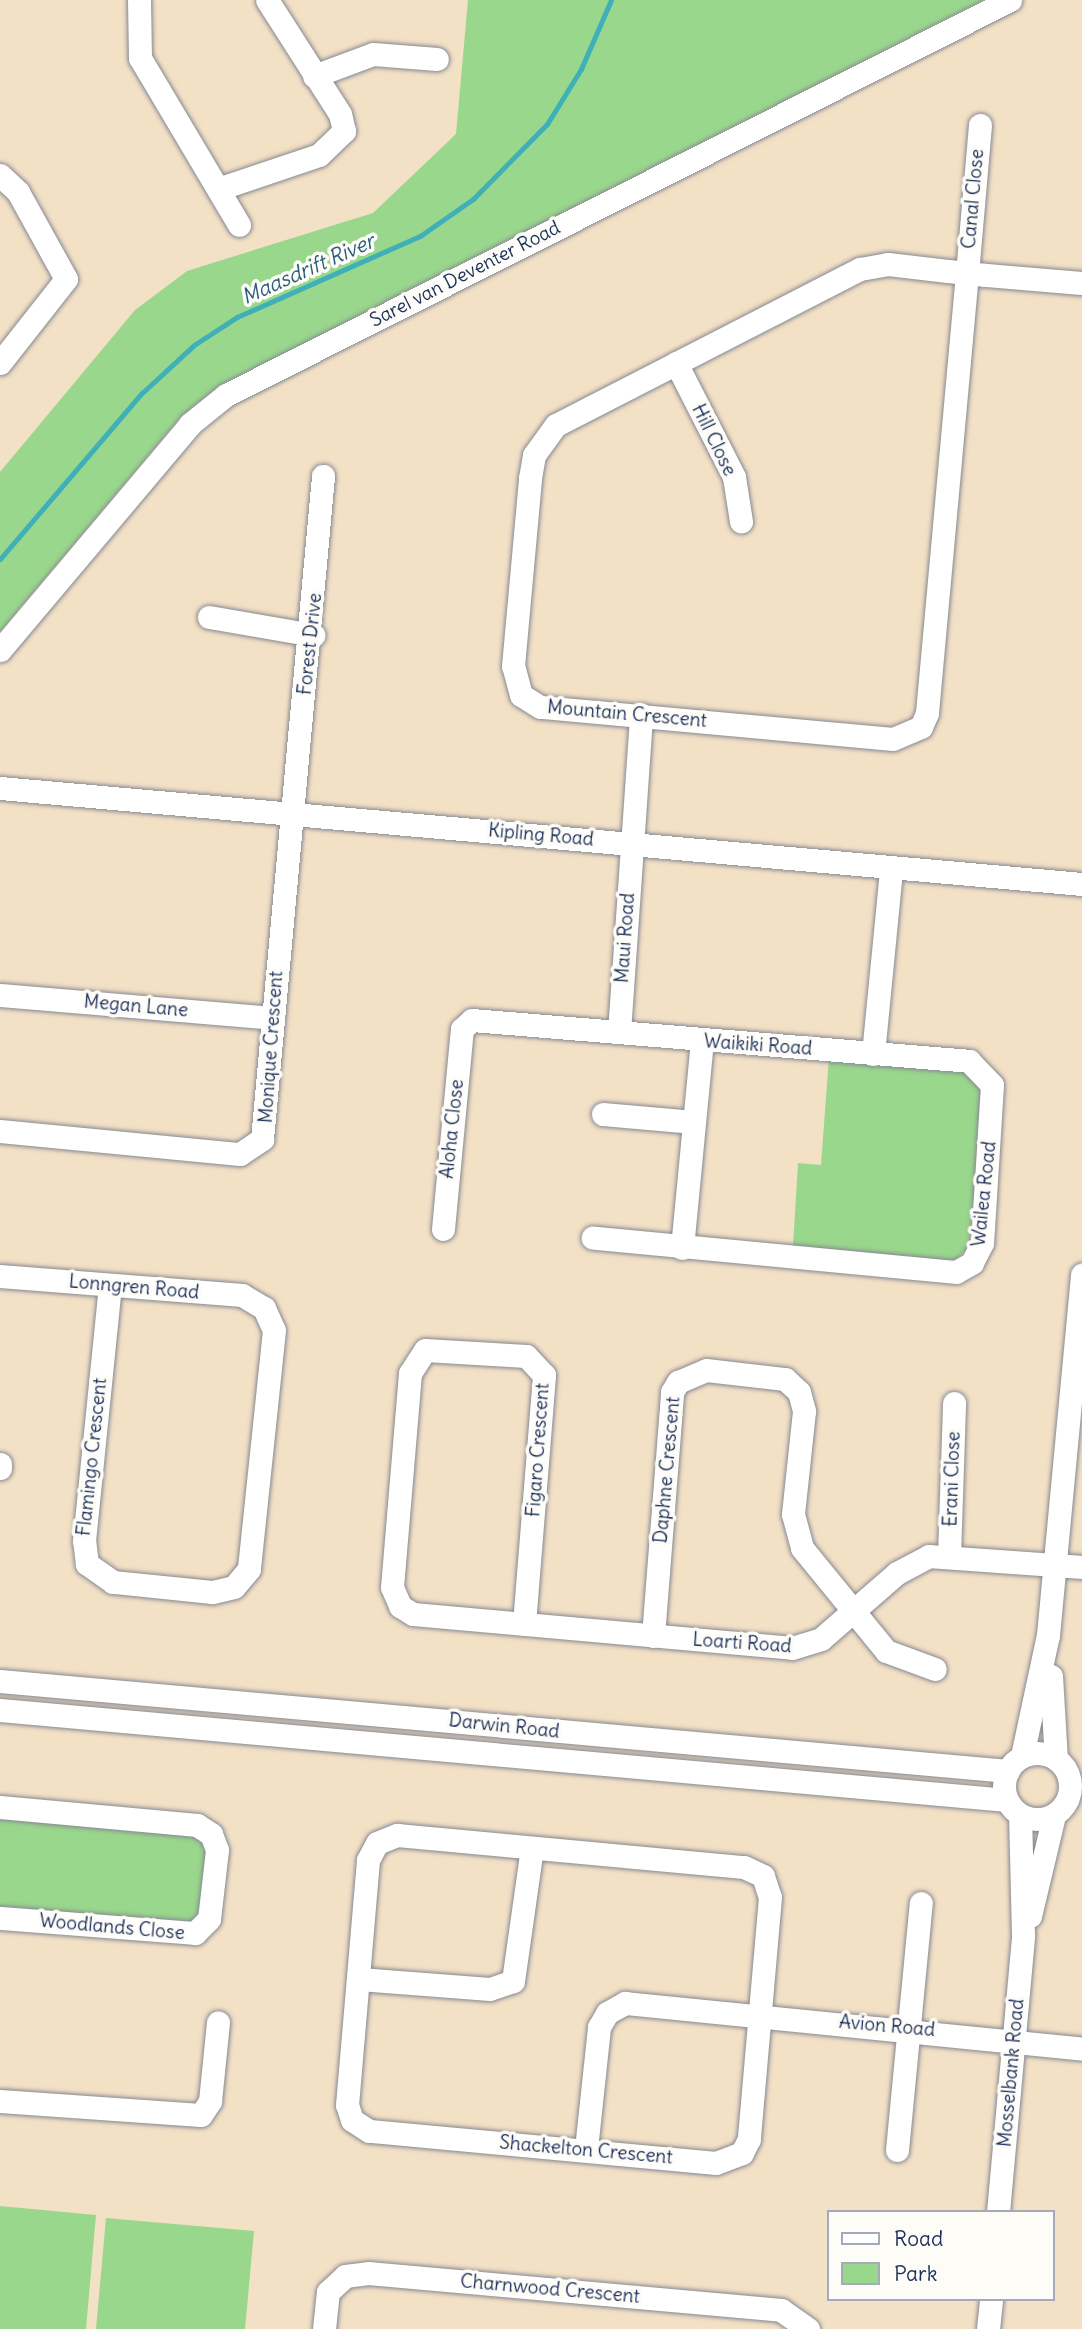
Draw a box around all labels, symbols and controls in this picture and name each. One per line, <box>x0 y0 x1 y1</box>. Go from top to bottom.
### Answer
street label: Canal Close <box>957 148 989 250</box>
street label: Sarel van Deventer Road <box>366 216 564 332</box>
water label: Maasdrift River <box>238 228 378 310</box>
street label: Hill Close <box>687 400 741 480</box>
street label: Forest Drive <box>293 592 327 696</box>
street label: Mountain Crescent <box>546 696 708 732</box>
street label: Kipling Road <box>487 819 595 851</box>
street label: Maui Road <box>610 892 640 984</box>
street label: Monique Crescent <box>254 970 288 1124</box>
street label: Megan Lane <box>83 990 189 1022</box>
street label: Waikiki Road <box>703 1030 813 1060</box>
street label: Aloha Close <box>435 1078 469 1180</box>
street label: Wailea Road <box>967 1140 1001 1248</box>
street label: Lonngren Road <box>68 1270 200 1304</box>
street label: Flamingo Crescent <box>72 1377 112 1537</box>
street label: Figaro Crescent <box>522 1382 554 1518</box>
street label: Daphne Crescent <box>649 1396 685 1544</box>
street label: Erani Close <box>939 1431 965 1527</box>
street label: Loarti Road <box>692 1628 792 1658</box>
street label: Darwin Road <box>447 1709 561 1743</box>
street label: Woodlands Close <box>38 1909 186 1945</box>
street label: Mosselbank Road <box>993 1998 1029 2148</box>
street label: Avion Road <box>838 2010 936 2042</box>
street label: Shackelton Crescent <box>498 2131 674 2169</box>
legend <box>827 2210 1054 2301</box>
text: Road <box>894 2225 943 2252</box>
text: Park <box>894 2260 937 2287</box>
street label: Charnwood Crescent <box>459 2270 641 2308</box>

